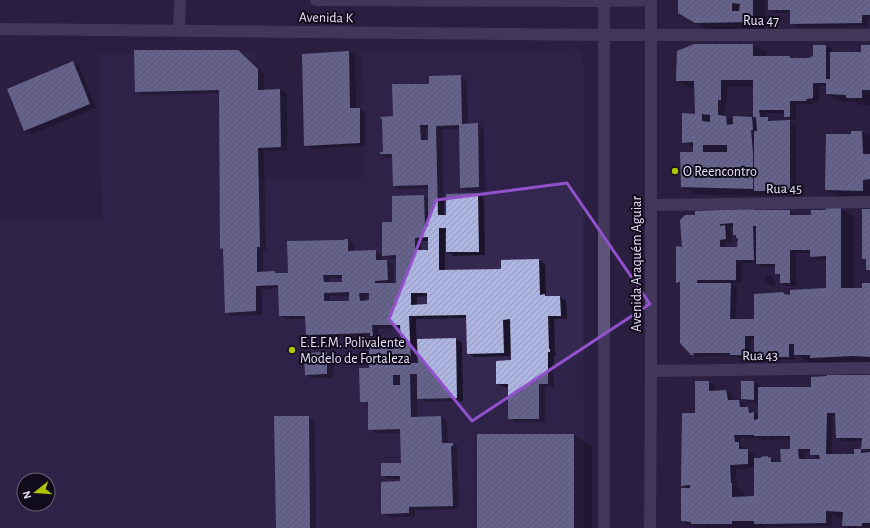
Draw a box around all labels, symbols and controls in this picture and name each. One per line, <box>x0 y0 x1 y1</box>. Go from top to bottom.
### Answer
street label: Avenida K <box>299 11 354 25</box>
street label: Rua 47 <box>743 14 779 28</box>
place label: O Reencontro <box>683 165 757 179</box>
marker: O Reencontro <box>670 166 680 176</box>
street label: Rua 45 <box>766 182 802 196</box>
street label: Avenida Araquém Aguiar <box>630 196 644 332</box>
place label: E.E.F.M. Polivalente Modelo de Fortaleza <box>300 336 410 366</box>
marker: E.E.F.M. Polivalente Modelo de Fortaleza <box>287 345 297 355</box>
street label: Rua 43 <box>742 349 778 363</box>
north arrow <box>16 472 56 512</box>
text: N <box>21 490 33 500</box>

